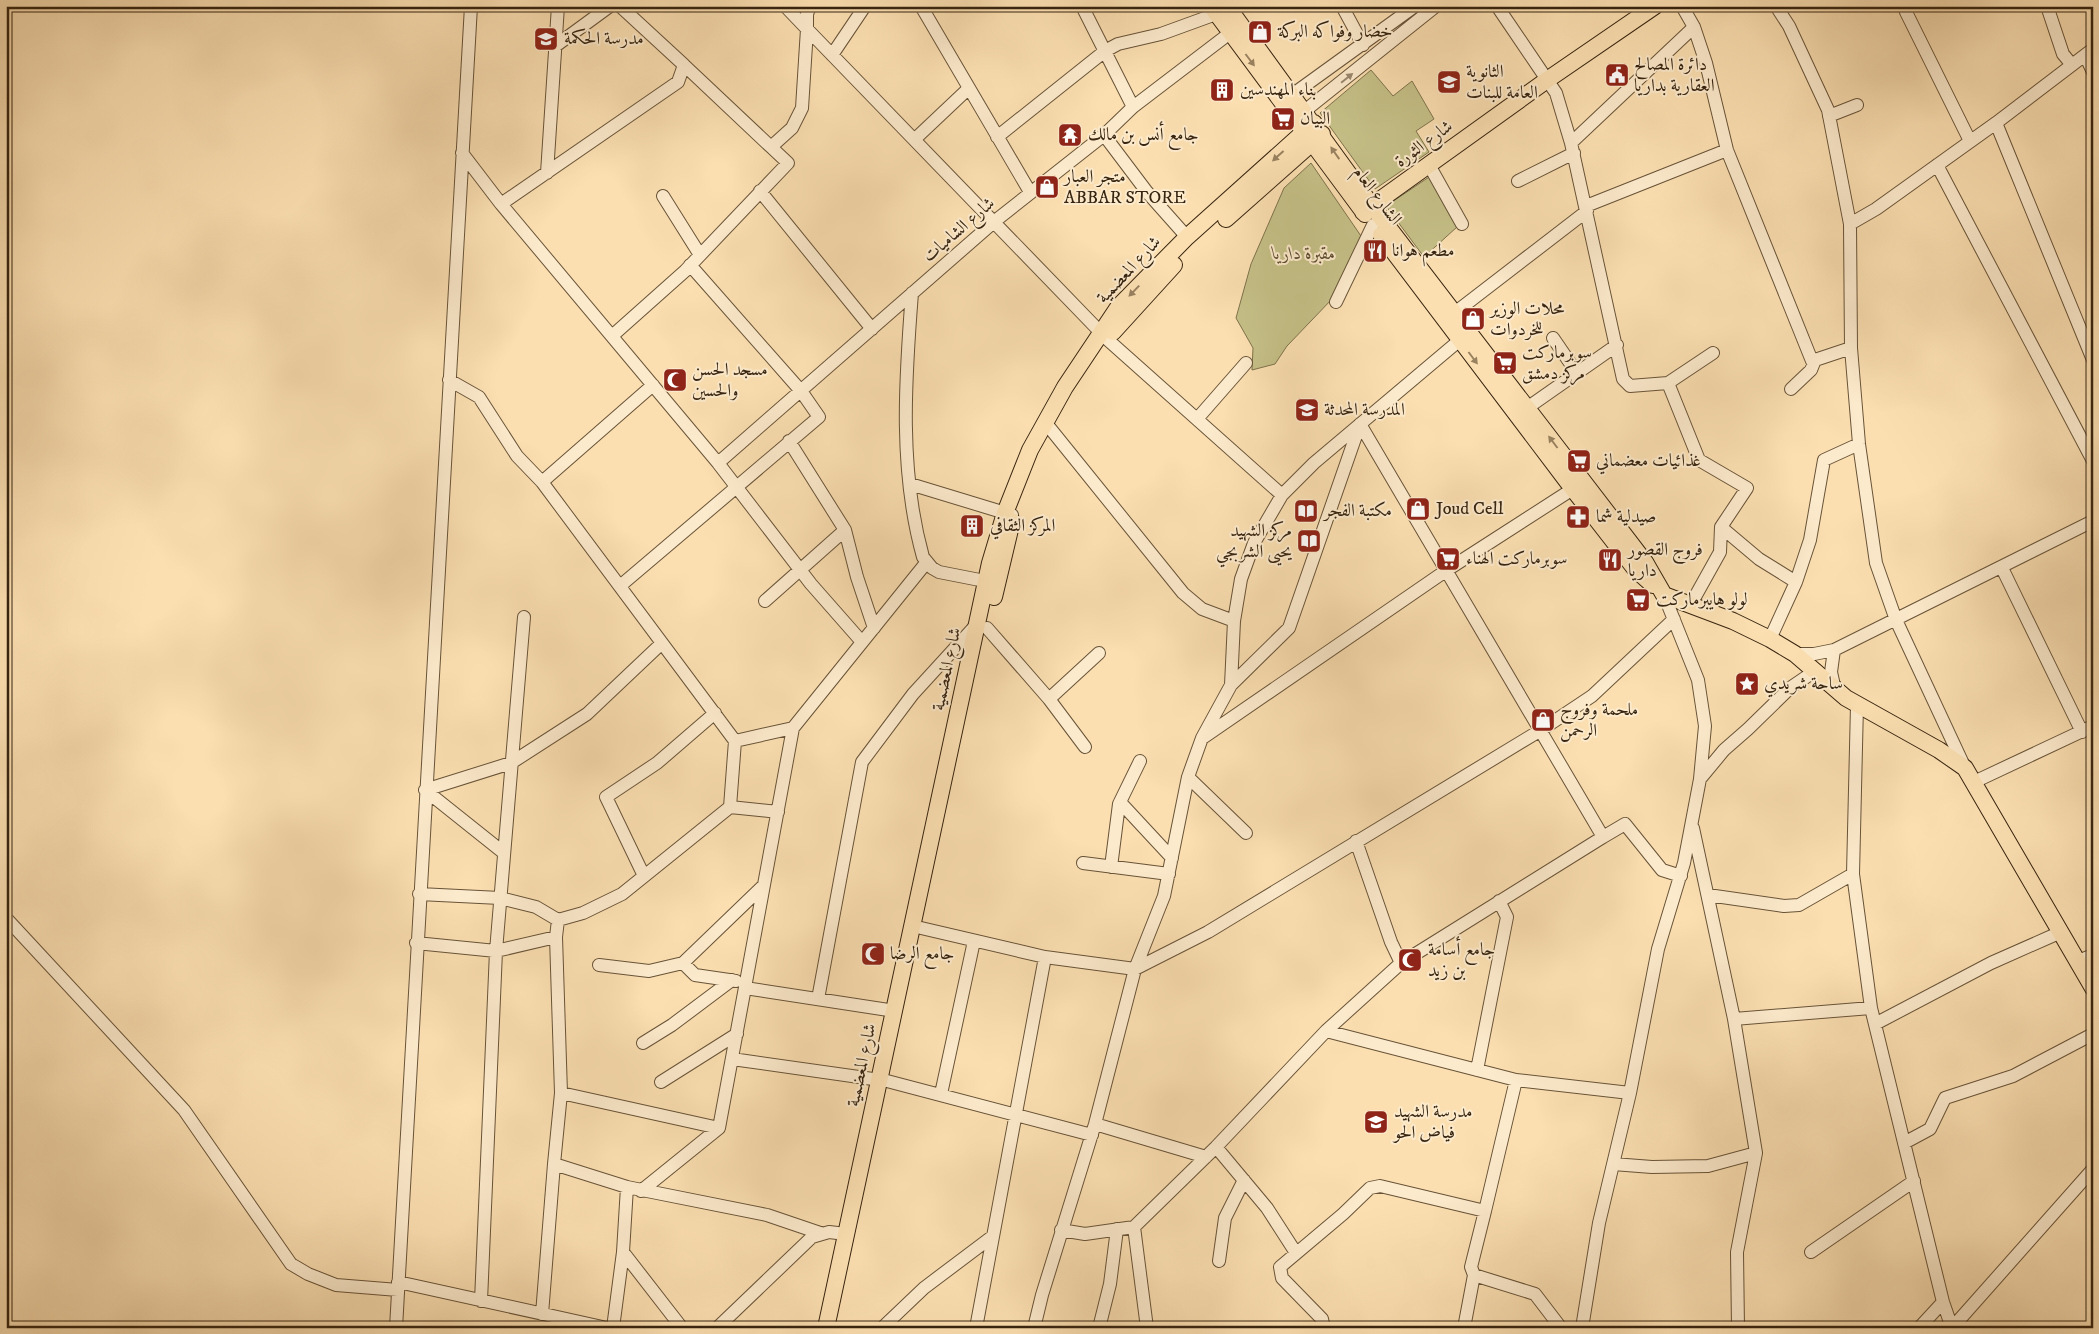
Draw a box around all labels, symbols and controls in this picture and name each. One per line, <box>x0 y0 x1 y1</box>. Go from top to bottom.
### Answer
shop icon: خضار وفواكه البركة <box>1247 19 1273 45</box>
place label: خضار وفواكه البركة <box>1277 20 1392 43</box>
school or university icon: مدرسة الحكمة <box>533 26 559 52</box>
place label: مدرسة الحكمة <box>564 28 644 50</box>
one-way arrow <box>1245 53 1255 67</box>
place label: دائرة المصالح العقارية بداريا <box>1634 54 1715 97</box>
place label: الثانوية العامة للبنات <box>1466 61 1538 104</box>
public building icon: دائرة المصالح العقارية بداريا <box>1604 62 1630 88</box>
school or university icon: الثانوية العامة للبنات <box>1436 69 1462 95</box>
one-way arrow <box>1340 72 1353 83</box>
building icon: بناء المهندسين <box>1209 77 1235 103</box>
place label: بناء المهندسين <box>1240 79 1316 101</box>
supermarket icon: البيان <box>1270 106 1296 132</box>
place label: البيان <box>1300 108 1330 130</box>
street label: شارع الثورة <box>1391 116 1459 175</box>
place label: جامع أنس بن مالك <box>1088 121 1199 150</box>
temple icon: جامع أنس بن مالك <box>1057 122 1083 148</box>
one-way arrow <box>1330 146 1340 160</box>
one-way arrow <box>1273 150 1285 162</box>
street label: الشارع العام <box>1345 162 1406 232</box>
place label: متجر العبار ABBAR STORE <box>1062 166 1186 209</box>
shop icon: متجر العبار ABBAR STORE <box>1034 174 1060 200</box>
street label: شارع الشاميات <box>918 193 1002 270</box>
street label: شارع المعضمية <box>1092 232 1168 310</box>
restaurant icon: مطعم هوانا <box>1362 238 1388 264</box>
place label: مطعم هوانا <box>1392 240 1455 267</box>
park label: مقبرة داريا <box>1270 243 1336 265</box>
one-way arrow <box>1128 284 1140 296</box>
place label: محلات الوزير للخردوات <box>1488 298 1564 341</box>
shop icon: محلات الوزير للخردوات <box>1460 306 1486 332</box>
place label: سوبرماركت مركز دمشق <box>1522 342 1592 386</box>
supermarket icon: سوبرماركت مركز دمشق <box>1492 350 1518 376</box>
one-way arrow <box>1468 351 1478 365</box>
place label: مسجد الحسن والحسين <box>692 359 768 402</box>
mosque icon: مسجد الحسن والحسين <box>662 367 688 393</box>
school or university icon: المدرسة المحدثة <box>1294 397 1320 423</box>
place label: المدرسة المحدثة <box>1324 399 1405 421</box>
one-way arrow <box>1548 435 1558 449</box>
supermarket icon: غذائيات معضماني <box>1566 448 1592 474</box>
place label: غذائيات معضماني <box>1596 450 1701 475</box>
shop icon: Joud Cell <box>1405 496 1431 522</box>
library icon: مكتبة الفجر <box>1293 498 1319 524</box>
place label: Joud Cell <box>1434 498 1504 520</box>
place label: مكتبة الفجر <box>1322 500 1392 522</box>
pharmacy icon: صيدلية شما <box>1565 504 1591 530</box>
place label: صيدلية شما <box>1596 506 1656 528</box>
building icon: المركز الثقافي <box>959 513 985 539</box>
place label: المركز الثقافي <box>990 515 1056 540</box>
place label: مركز الشهيد يحيى الشربجي <box>1216 520 1292 568</box>
library icon: مركز الشهيد يحيى الشربجي <box>1296 528 1322 554</box>
place label: فروج القصور داريا <box>1626 539 1703 582</box>
supermarket icon: سوبرماركت الهناء <box>1435 546 1461 572</box>
restaurant icon: فروج القصور داريا <box>1597 547 1623 573</box>
place label: سوبرماركت الهناء <box>1466 548 1567 570</box>
supermarket icon: لولو هايبرماركت <box>1625 587 1651 613</box>
place label: لولو هايبرماركت <box>1656 589 1748 611</box>
street label: شارع المعضمية <box>927 625 969 713</box>
place icon: ساحة شريدي <box>1734 671 1760 697</box>
place label: ساحة شريدي <box>1764 673 1843 698</box>
place label: ملحمة وفروج الرحمن <box>1560 699 1638 742</box>
shop icon: ملحمة وفروج الرحمن <box>1530 707 1556 733</box>
place label: جامع أسامة بن زيد <box>1428 936 1495 982</box>
mosque icon: جامع الرضا <box>860 941 886 967</box>
place label: جامع الرضا <box>890 943 955 969</box>
mosque icon: جامع أسامة بن زيد <box>1397 947 1423 973</box>
street label: شارع المعضمية <box>842 1021 884 1109</box>
place label: مدرسة الشهيد فياض الحو <box>1392 1101 1473 1144</box>
school or university icon: مدرسة الشهيد فياض الحو <box>1363 1109 1389 1135</box>

